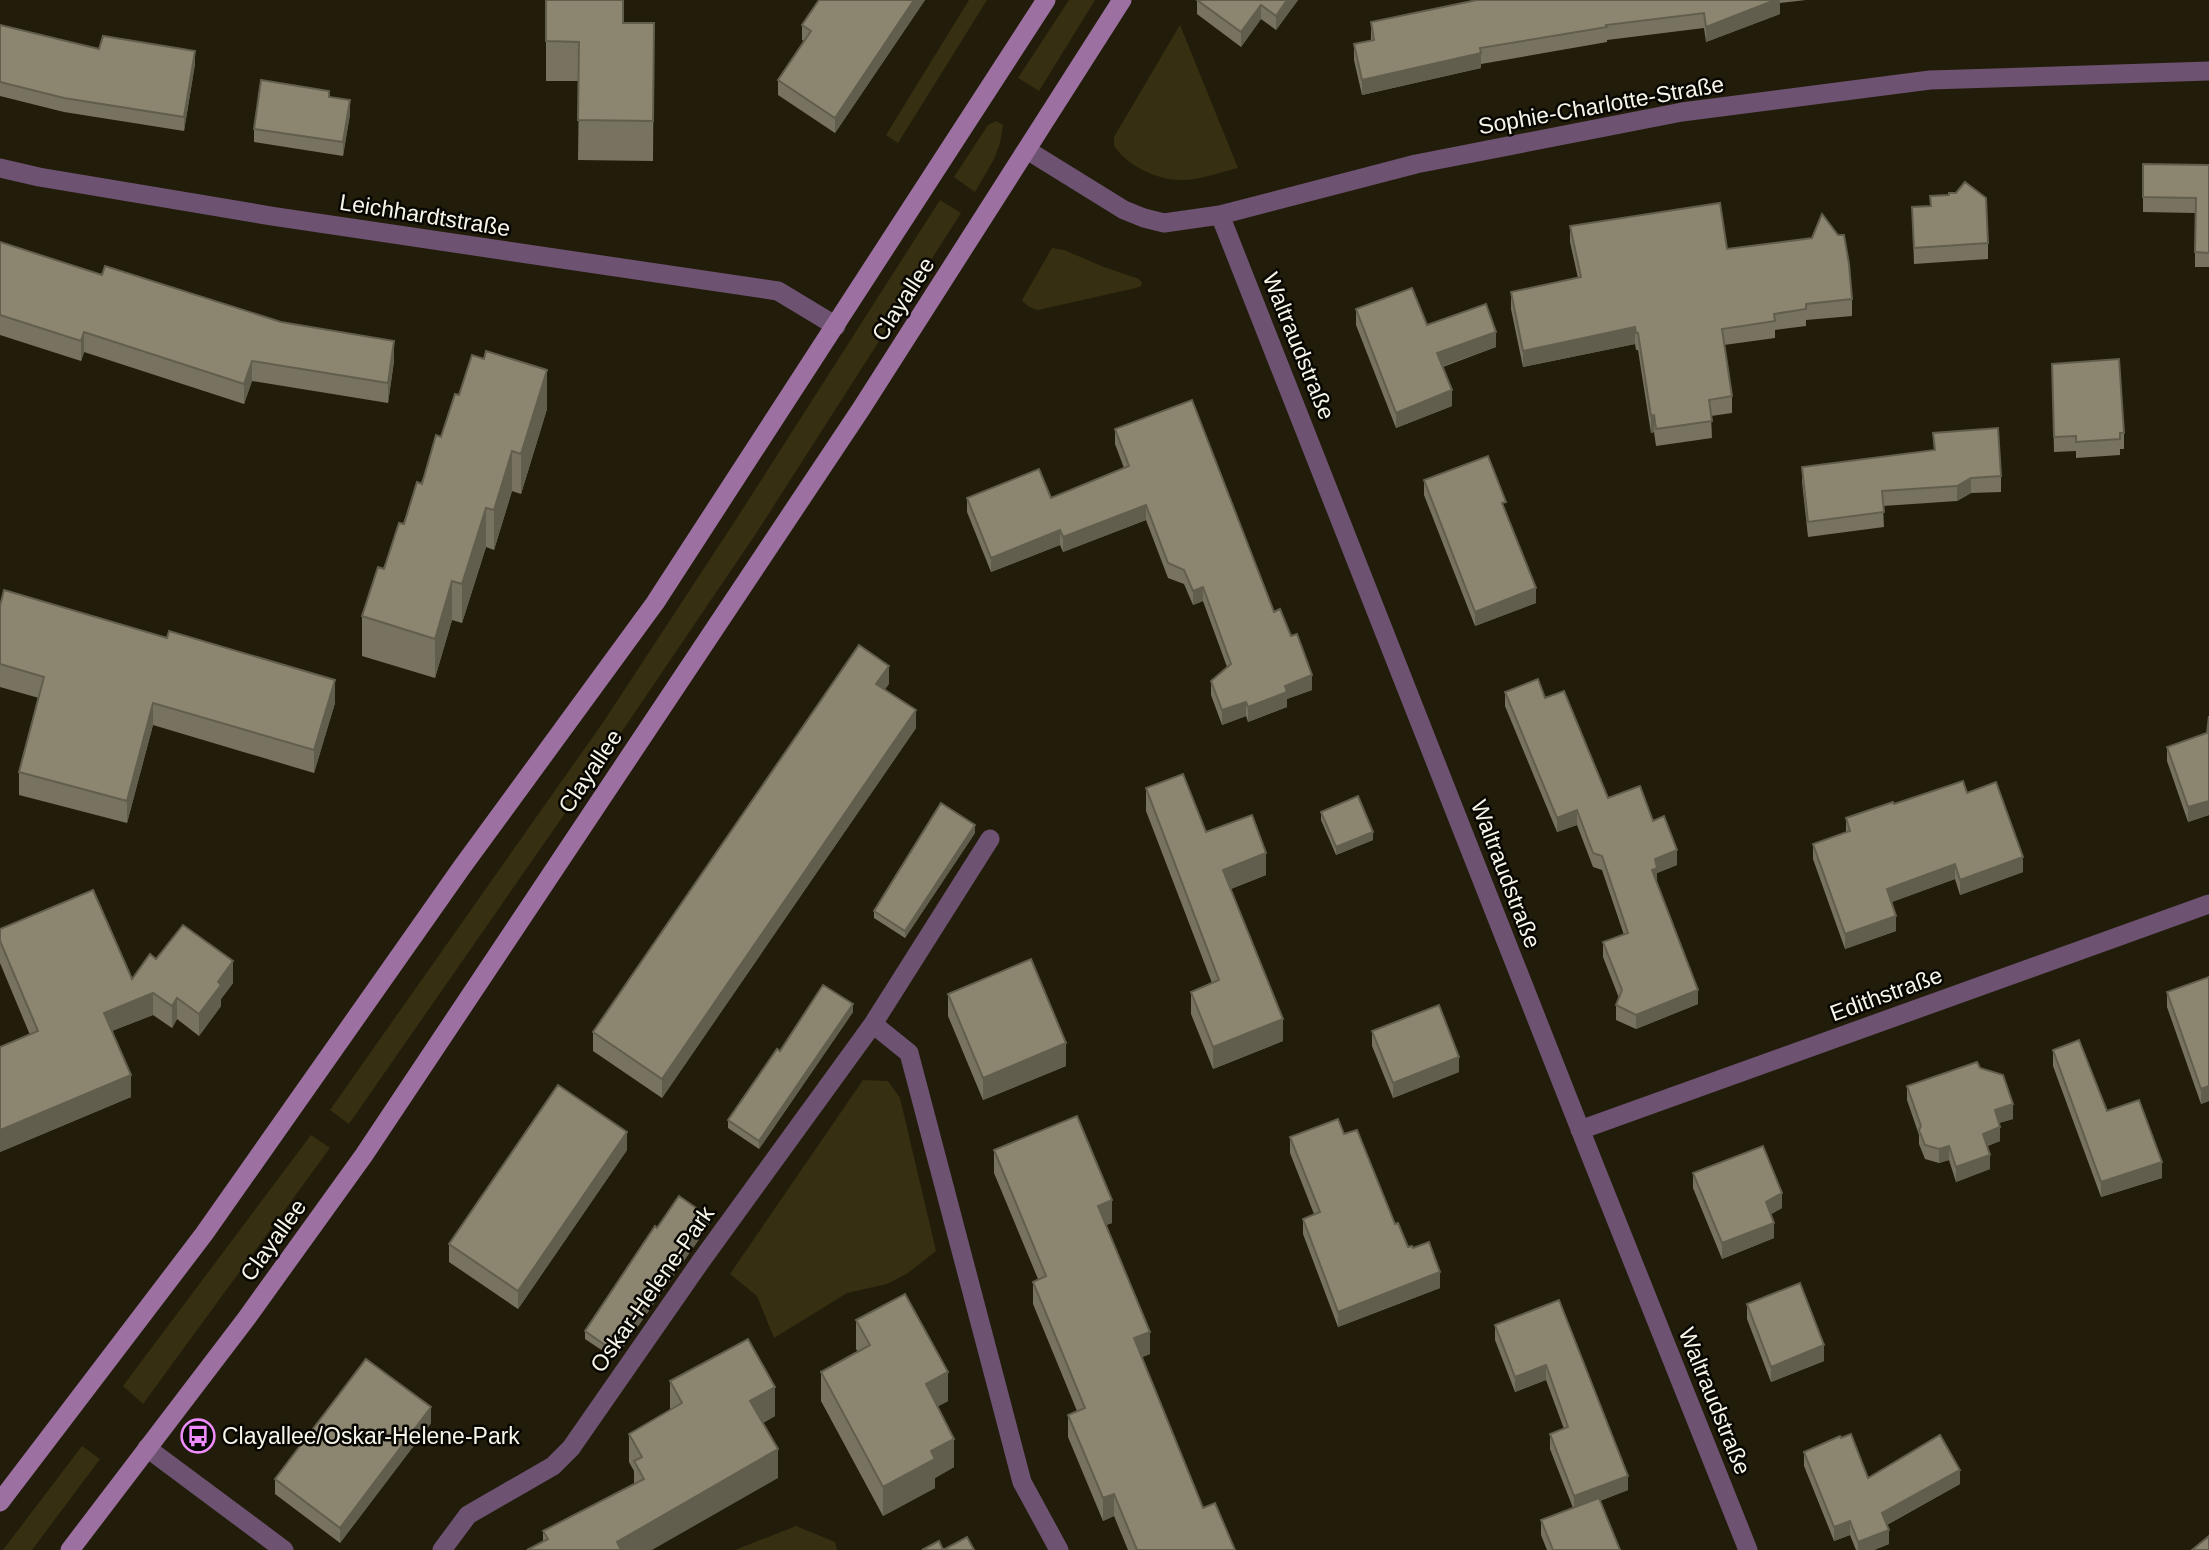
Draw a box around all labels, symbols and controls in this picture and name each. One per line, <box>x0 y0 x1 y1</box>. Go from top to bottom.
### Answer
street label: Sophie-Charlotte-Straße <box>1476 71 1726 139</box>
street label: Leichhardtstraße <box>338 189 512 241</box>
street label: Clayallee <box>866 252 940 346</box>
street label: Waltraudstraße <box>1258 269 1340 423</box>
street label: Clayallee <box>553 725 627 817</box>
street label: Waltraudstraße <box>1466 796 1546 952</box>
street label: Edithstraße <box>1826 962 1946 1026</box>
street label: Clayallee <box>235 1194 311 1286</box>
street label: Oskar-Helene-Park <box>585 1201 719 1377</box>
street label: Waltraudstraße <box>1674 1324 1756 1478</box>
bus stop icon: Clayallee/Oskar-Helene-Park <box>179 1417 217 1455</box>
place label: Clayallee/Oskar-Helene-Park <box>222 1423 520 1449</box>

